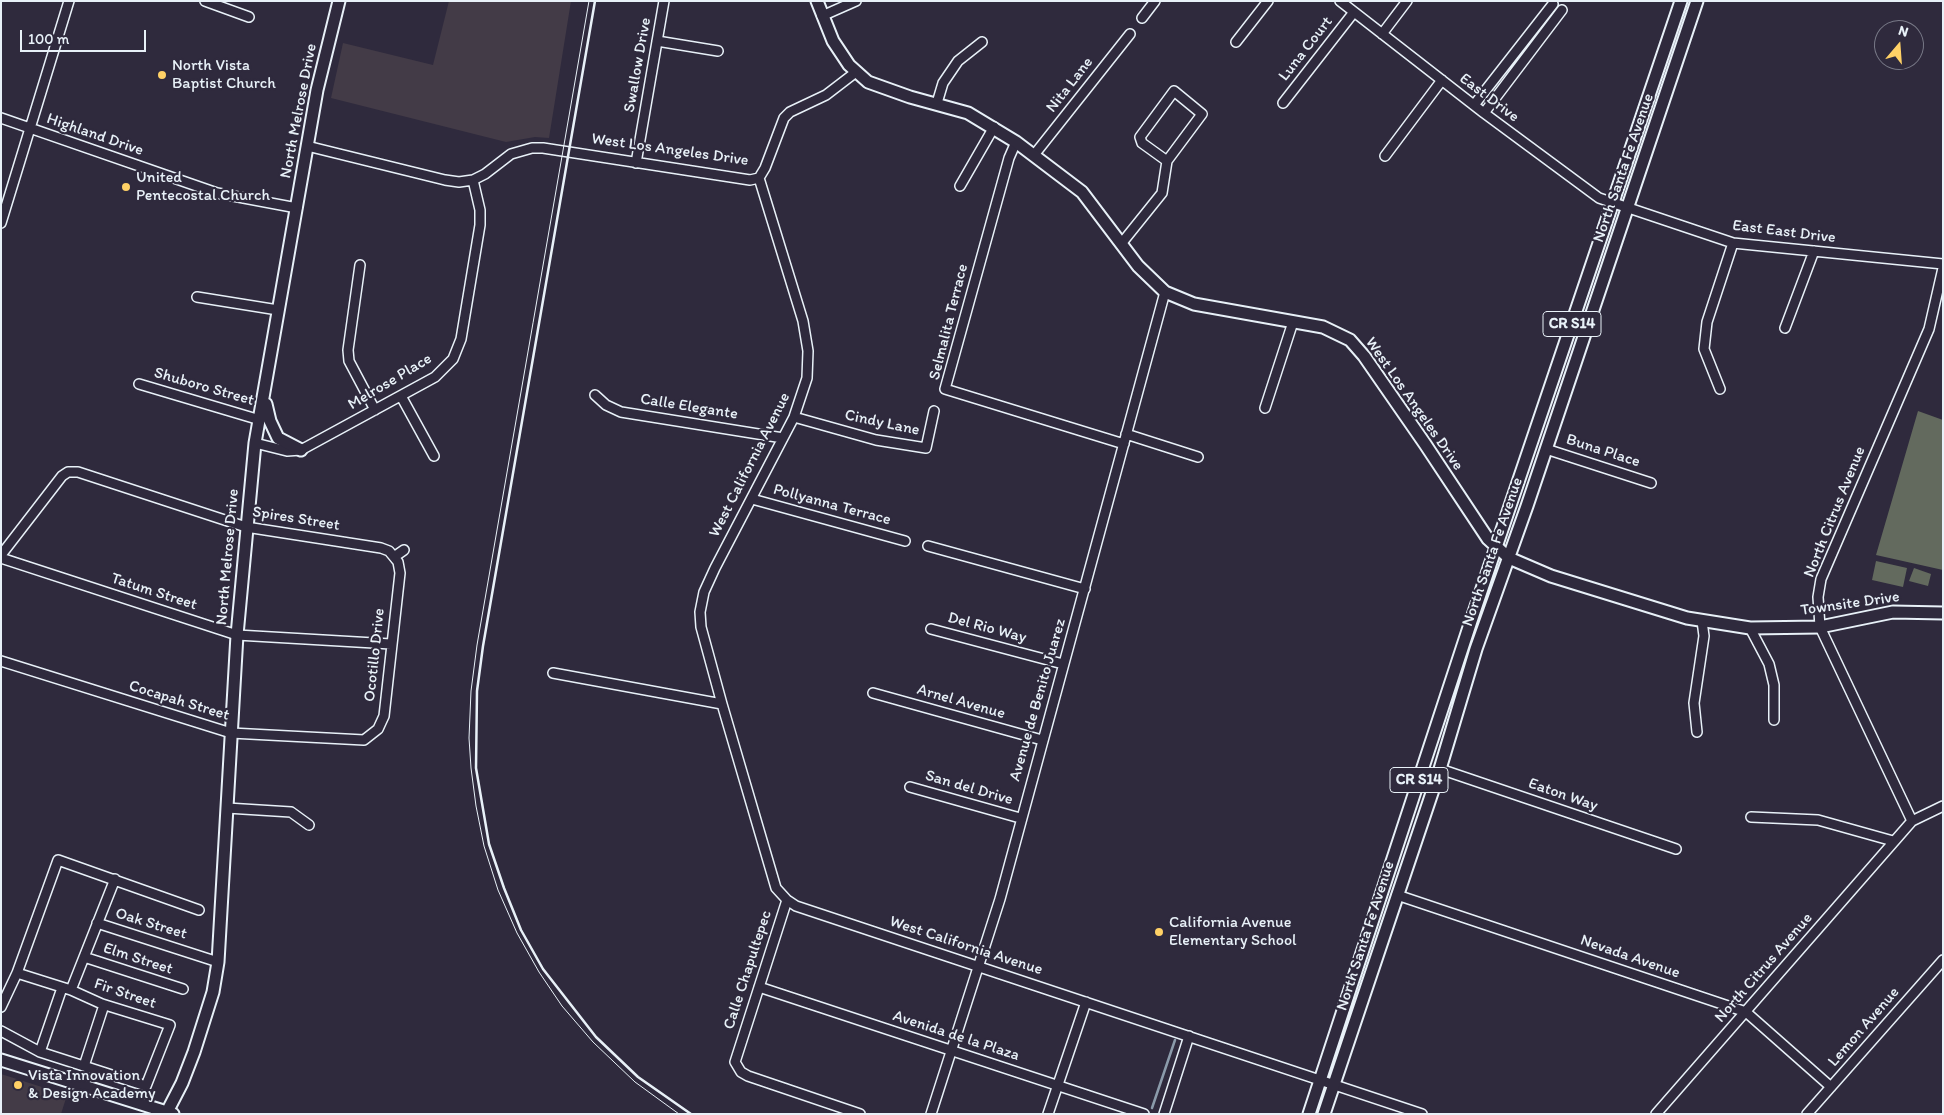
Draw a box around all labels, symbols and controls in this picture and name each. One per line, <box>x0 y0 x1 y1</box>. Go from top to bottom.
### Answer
street label: Luna Court <box>1275 13 1337 85</box>
street label: Swallow Drive <box>620 16 656 114</box>
scale bar <box>22 20 149 52</box>
north arrow <box>1874 20 1924 70</box>
text: N <box>1896 22 1911 41</box>
text: 100 m <box>28 30 69 48</box>
street label: North Melrose Drive <box>277 42 321 180</box>
street label: Nita Lane <box>1042 53 1098 117</box>
place label: North Vista Baptist Church <box>172 56 276 94</box>
marker: North Vista Baptist Church <box>156 69 168 81</box>
street label: East Drive <box>1455 69 1523 127</box>
street label: North Santa Fe Avenue <box>1589 91 1659 245</box>
street label: Highland Drive <box>44 109 146 161</box>
street label: West Los Angeles Drive <box>590 129 750 171</box>
place label: United Pentecostal Church <box>136 168 270 206</box>
marker: United Pentecostal Church <box>120 181 132 193</box>
street label: East East Drive <box>1731 216 1837 248</box>
street label: Selmalita Terrace <box>925 262 973 382</box>
road number: CR S14 <box>1543 312 1601 336</box>
street label: West Los Angeles Drive <box>1361 334 1467 474</box>
street label: Melrose Place <box>345 349 435 415</box>
street label: Shuboro Street <box>152 364 256 410</box>
street label: West California Avenue <box>705 389 795 541</box>
street label: Calle Elegante <box>639 390 739 424</box>
street label: Cindy Lane <box>843 406 921 440</box>
street label: Buna Place <box>1564 430 1642 472</box>
street label: North Citrus Avenue <box>1800 444 1870 580</box>
street label: North Santa Fe Avenue <box>1458 475 1528 629</box>
street label: Pollyanna Terrace <box>771 480 893 530</box>
street label: North Melrose Drive <box>212 488 244 626</box>
street label: Spires Street <box>251 503 341 535</box>
street label: Tatum Street <box>109 569 199 615</box>
street label: Townsite Drive <box>1799 588 1901 620</box>
street label: Ocotillo Drive <box>361 607 389 703</box>
street label: Del Rio Way <box>946 608 1028 648</box>
street label: Avenue de Benito Juarez <box>1006 617 1070 783</box>
street label: Cocapah Street <box>126 677 232 725</box>
street label: Arnel Avenue <box>915 680 1007 724</box>
street label: San del Drive <box>923 766 1015 810</box>
road number: CR S14 <box>1390 768 1448 792</box>
street label: Eaton Way <box>1526 774 1600 816</box>
street label: North Santa Fe Avenue <box>1333 859 1399 1013</box>
street label: Oak Street <box>113 904 189 944</box>
street label: Calle Chapultepec <box>720 908 776 1032</box>
street label: North Citrus Avenue <box>1711 909 1817 1027</box>
street label: West California Avenue <box>887 912 1045 980</box>
place label: California Avenue Elementary School <box>1169 913 1297 951</box>
marker: California Avenue Elementary School <box>1153 926 1165 938</box>
street label: Nevada Avenue <box>1578 931 1682 983</box>
street label: Elm Street <box>101 939 175 979</box>
street label: Fir Street <box>91 974 159 1014</box>
street label: Lemon Avenue <box>1824 983 1904 1071</box>
street label: Avenida de la Plaza <box>890 1006 1022 1066</box>
place label: Vista Innovation & Design Academy <box>28 1066 155 1104</box>
marker: Vista Innovation & Design Academy <box>12 1079 24 1091</box>

